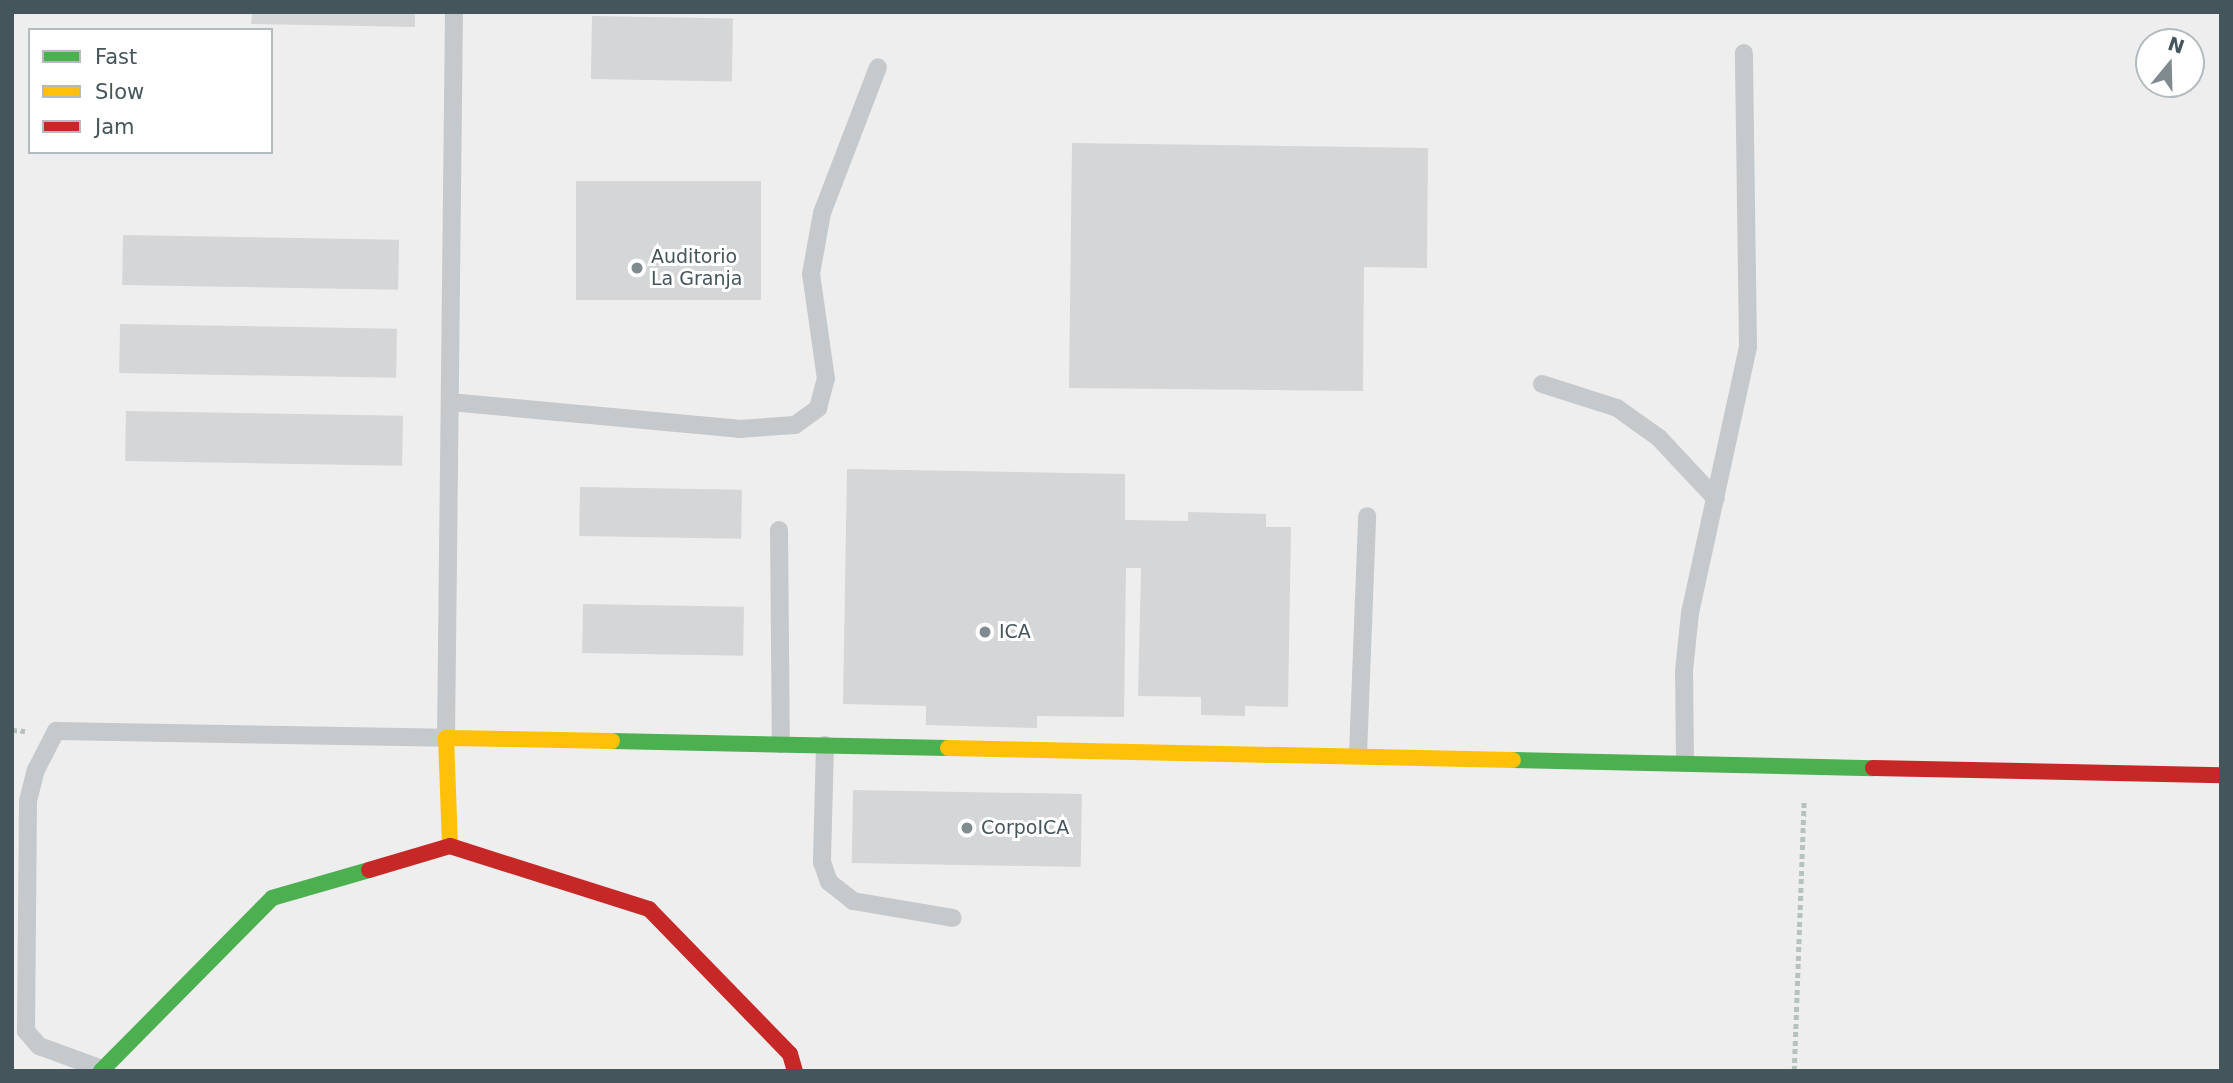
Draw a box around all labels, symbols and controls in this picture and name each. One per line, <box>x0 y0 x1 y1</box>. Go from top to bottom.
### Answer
legend <box>28 28 273 154</box>
north arrow <box>2135 28 2205 98</box>
text: N <box>2165 32 2187 58</box>
text: Fast <box>95 45 137 69</box>
text: Slow <box>95 80 144 104</box>
text: Jam <box>95 115 135 139</box>
place label: Auditorio La Granja <box>651 246 742 290</box>
marker: Auditorio La Granja <box>629 260 645 276</box>
place label: ICA <box>999 621 1031 643</box>
marker: ICA <box>977 624 993 640</box>
place label: CorpoICA <box>981 817 1069 839</box>
marker: CorpoICA <box>959 820 975 836</box>

